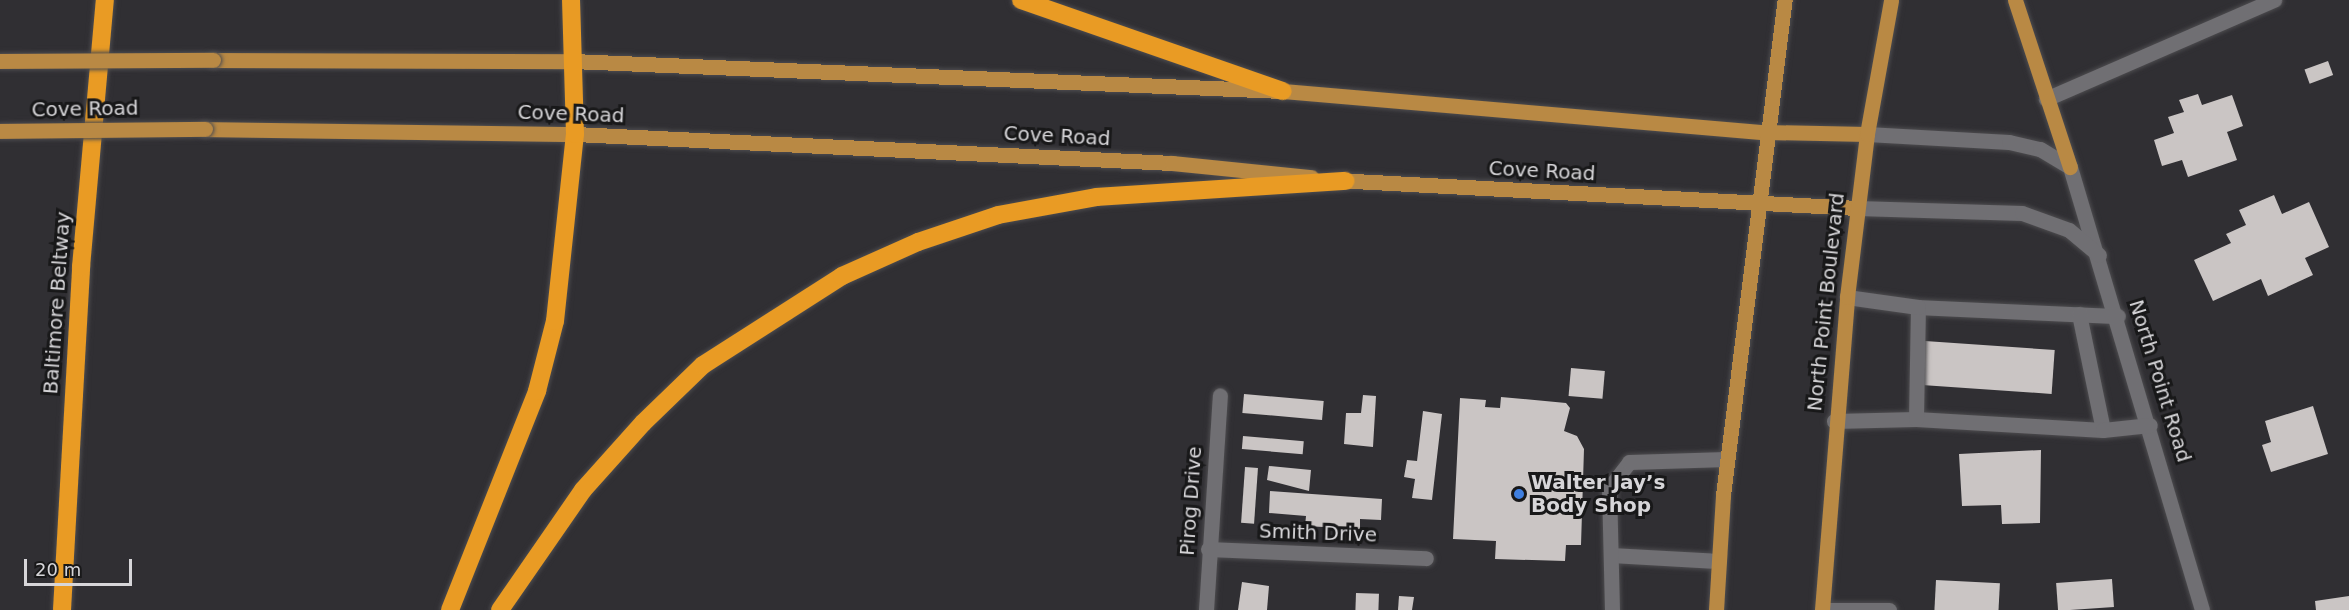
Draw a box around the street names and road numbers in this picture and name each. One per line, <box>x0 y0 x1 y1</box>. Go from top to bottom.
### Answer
street label: Cove Road <box>31 96 139 122</box>
street label: Cove Road <box>517 100 625 128</box>
street label: Cove Road <box>1003 121 1111 151</box>
street label: Cove Road <box>1488 156 1596 186</box>
street label: North Point Boulevard <box>1803 192 1849 412</box>
street label: Baltimore Beltway <box>39 211 75 395</box>
street label: North Point Road <box>2124 297 2196 465</box>
street label: Pirog Drive <box>1175 446 1207 556</box>
street label: Smith Drive <box>1259 519 1377 547</box>

